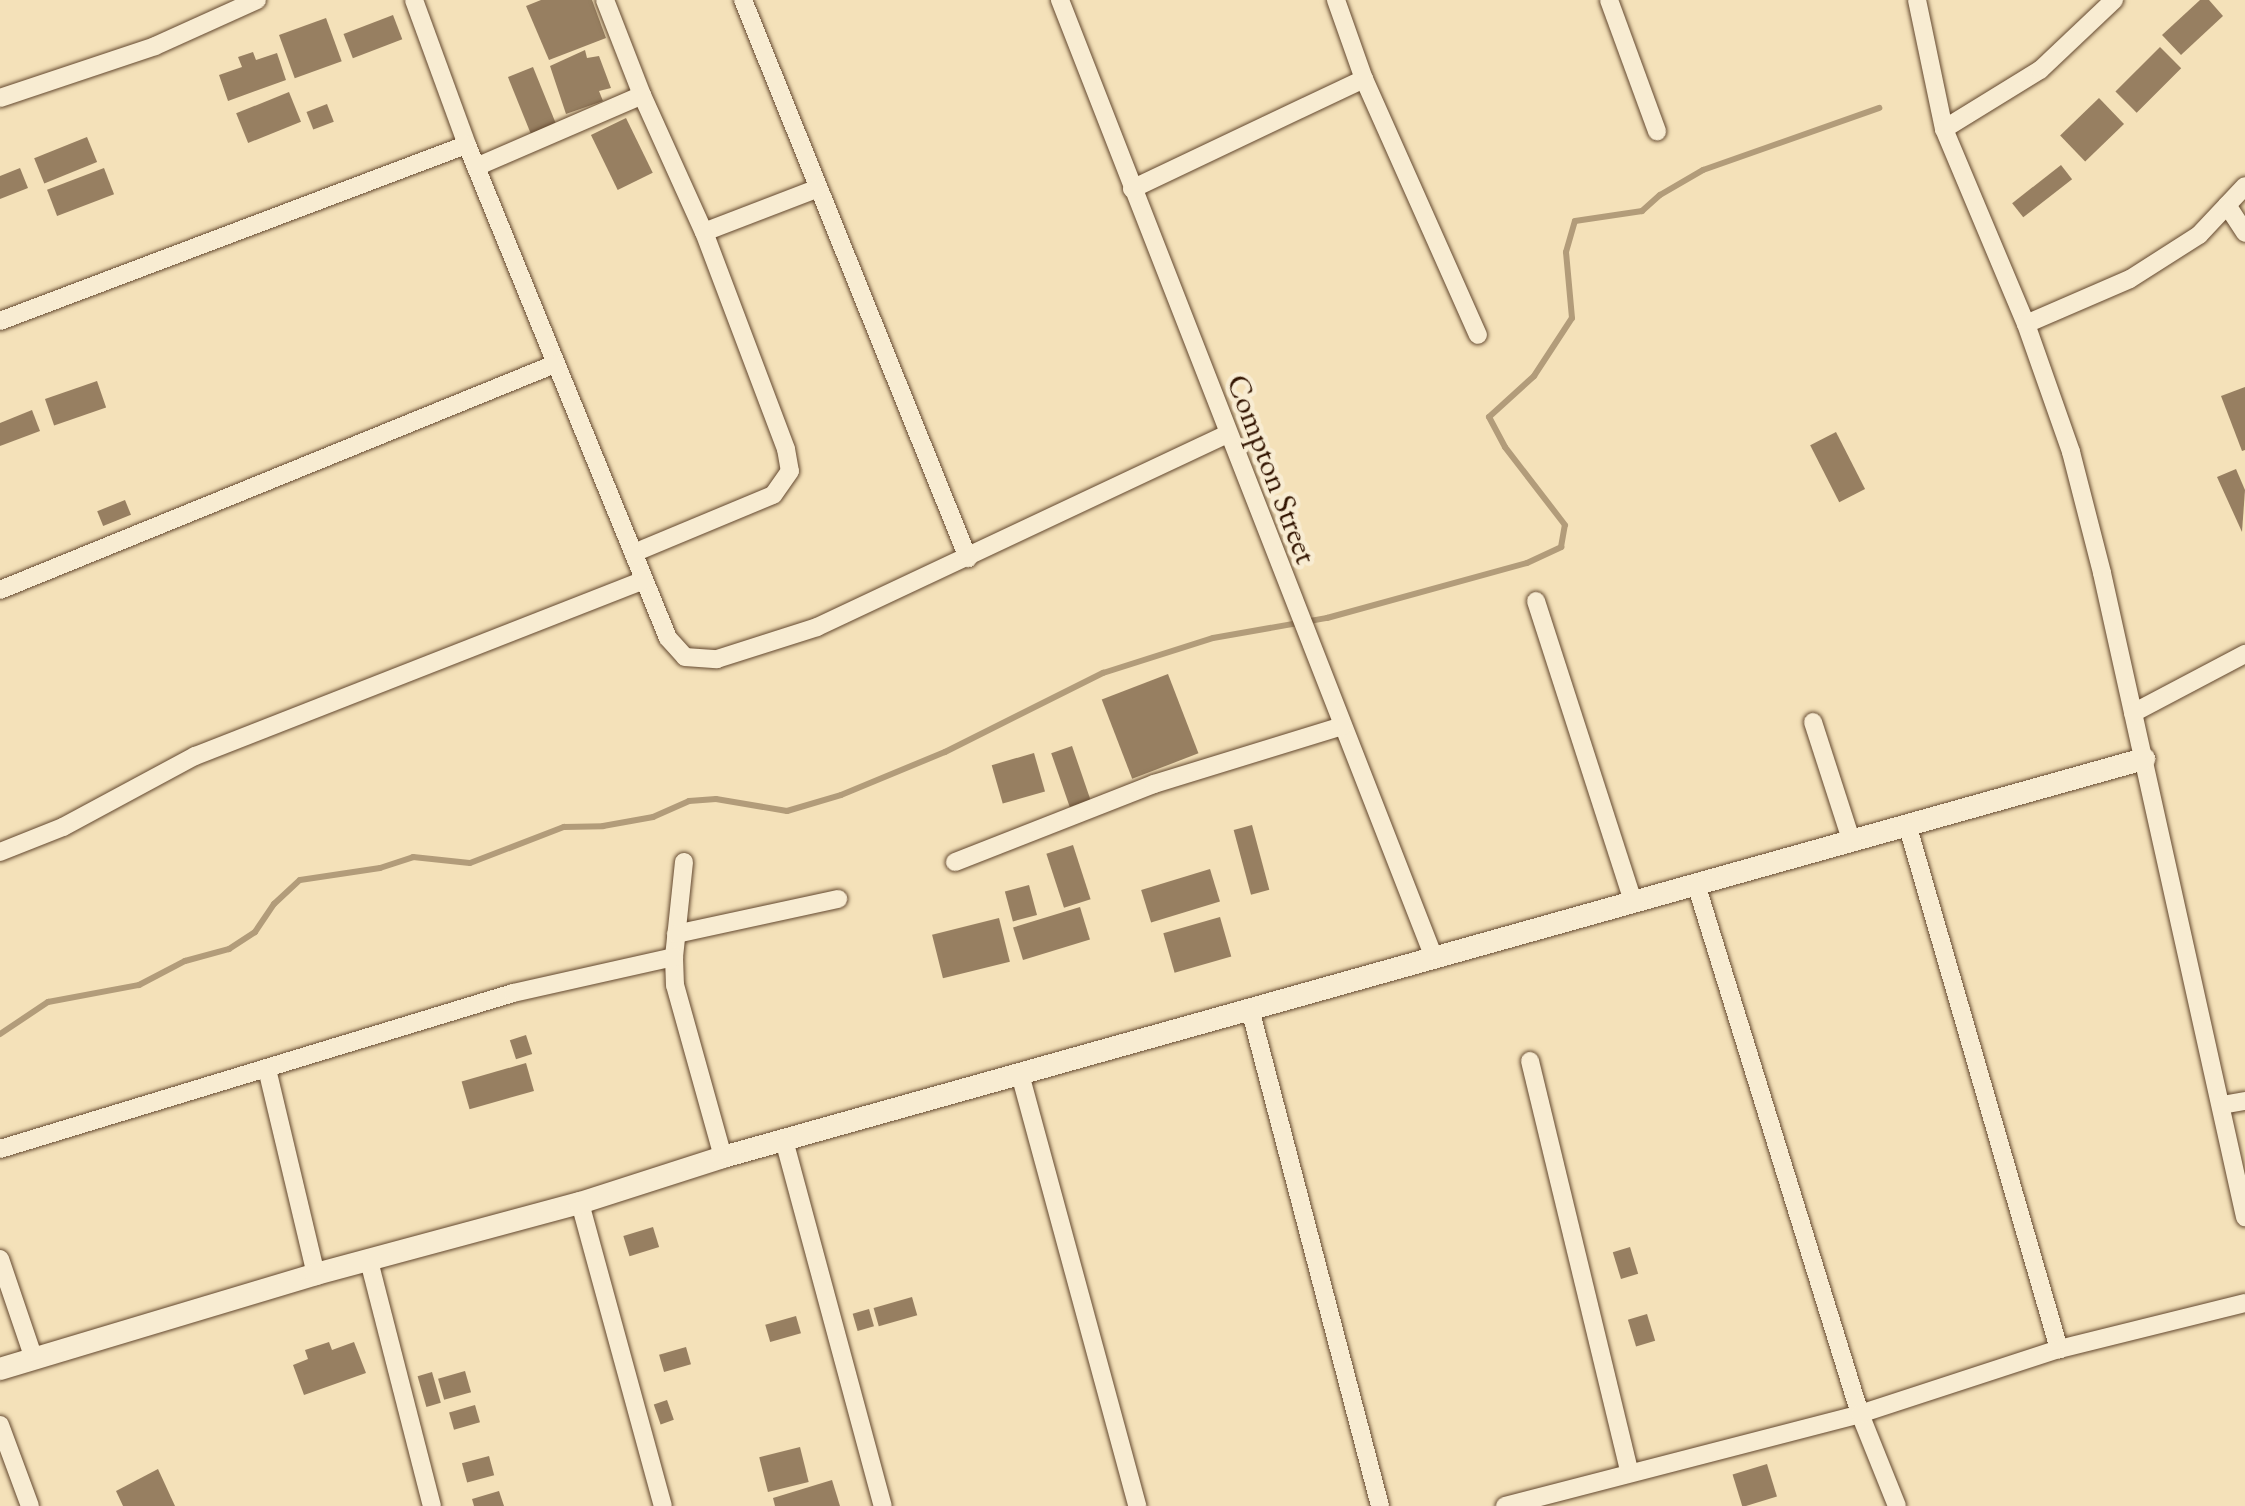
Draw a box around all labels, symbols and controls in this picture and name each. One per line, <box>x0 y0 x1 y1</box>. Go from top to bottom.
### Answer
street label: Compton Street <box>1218 369 1326 569</box>

